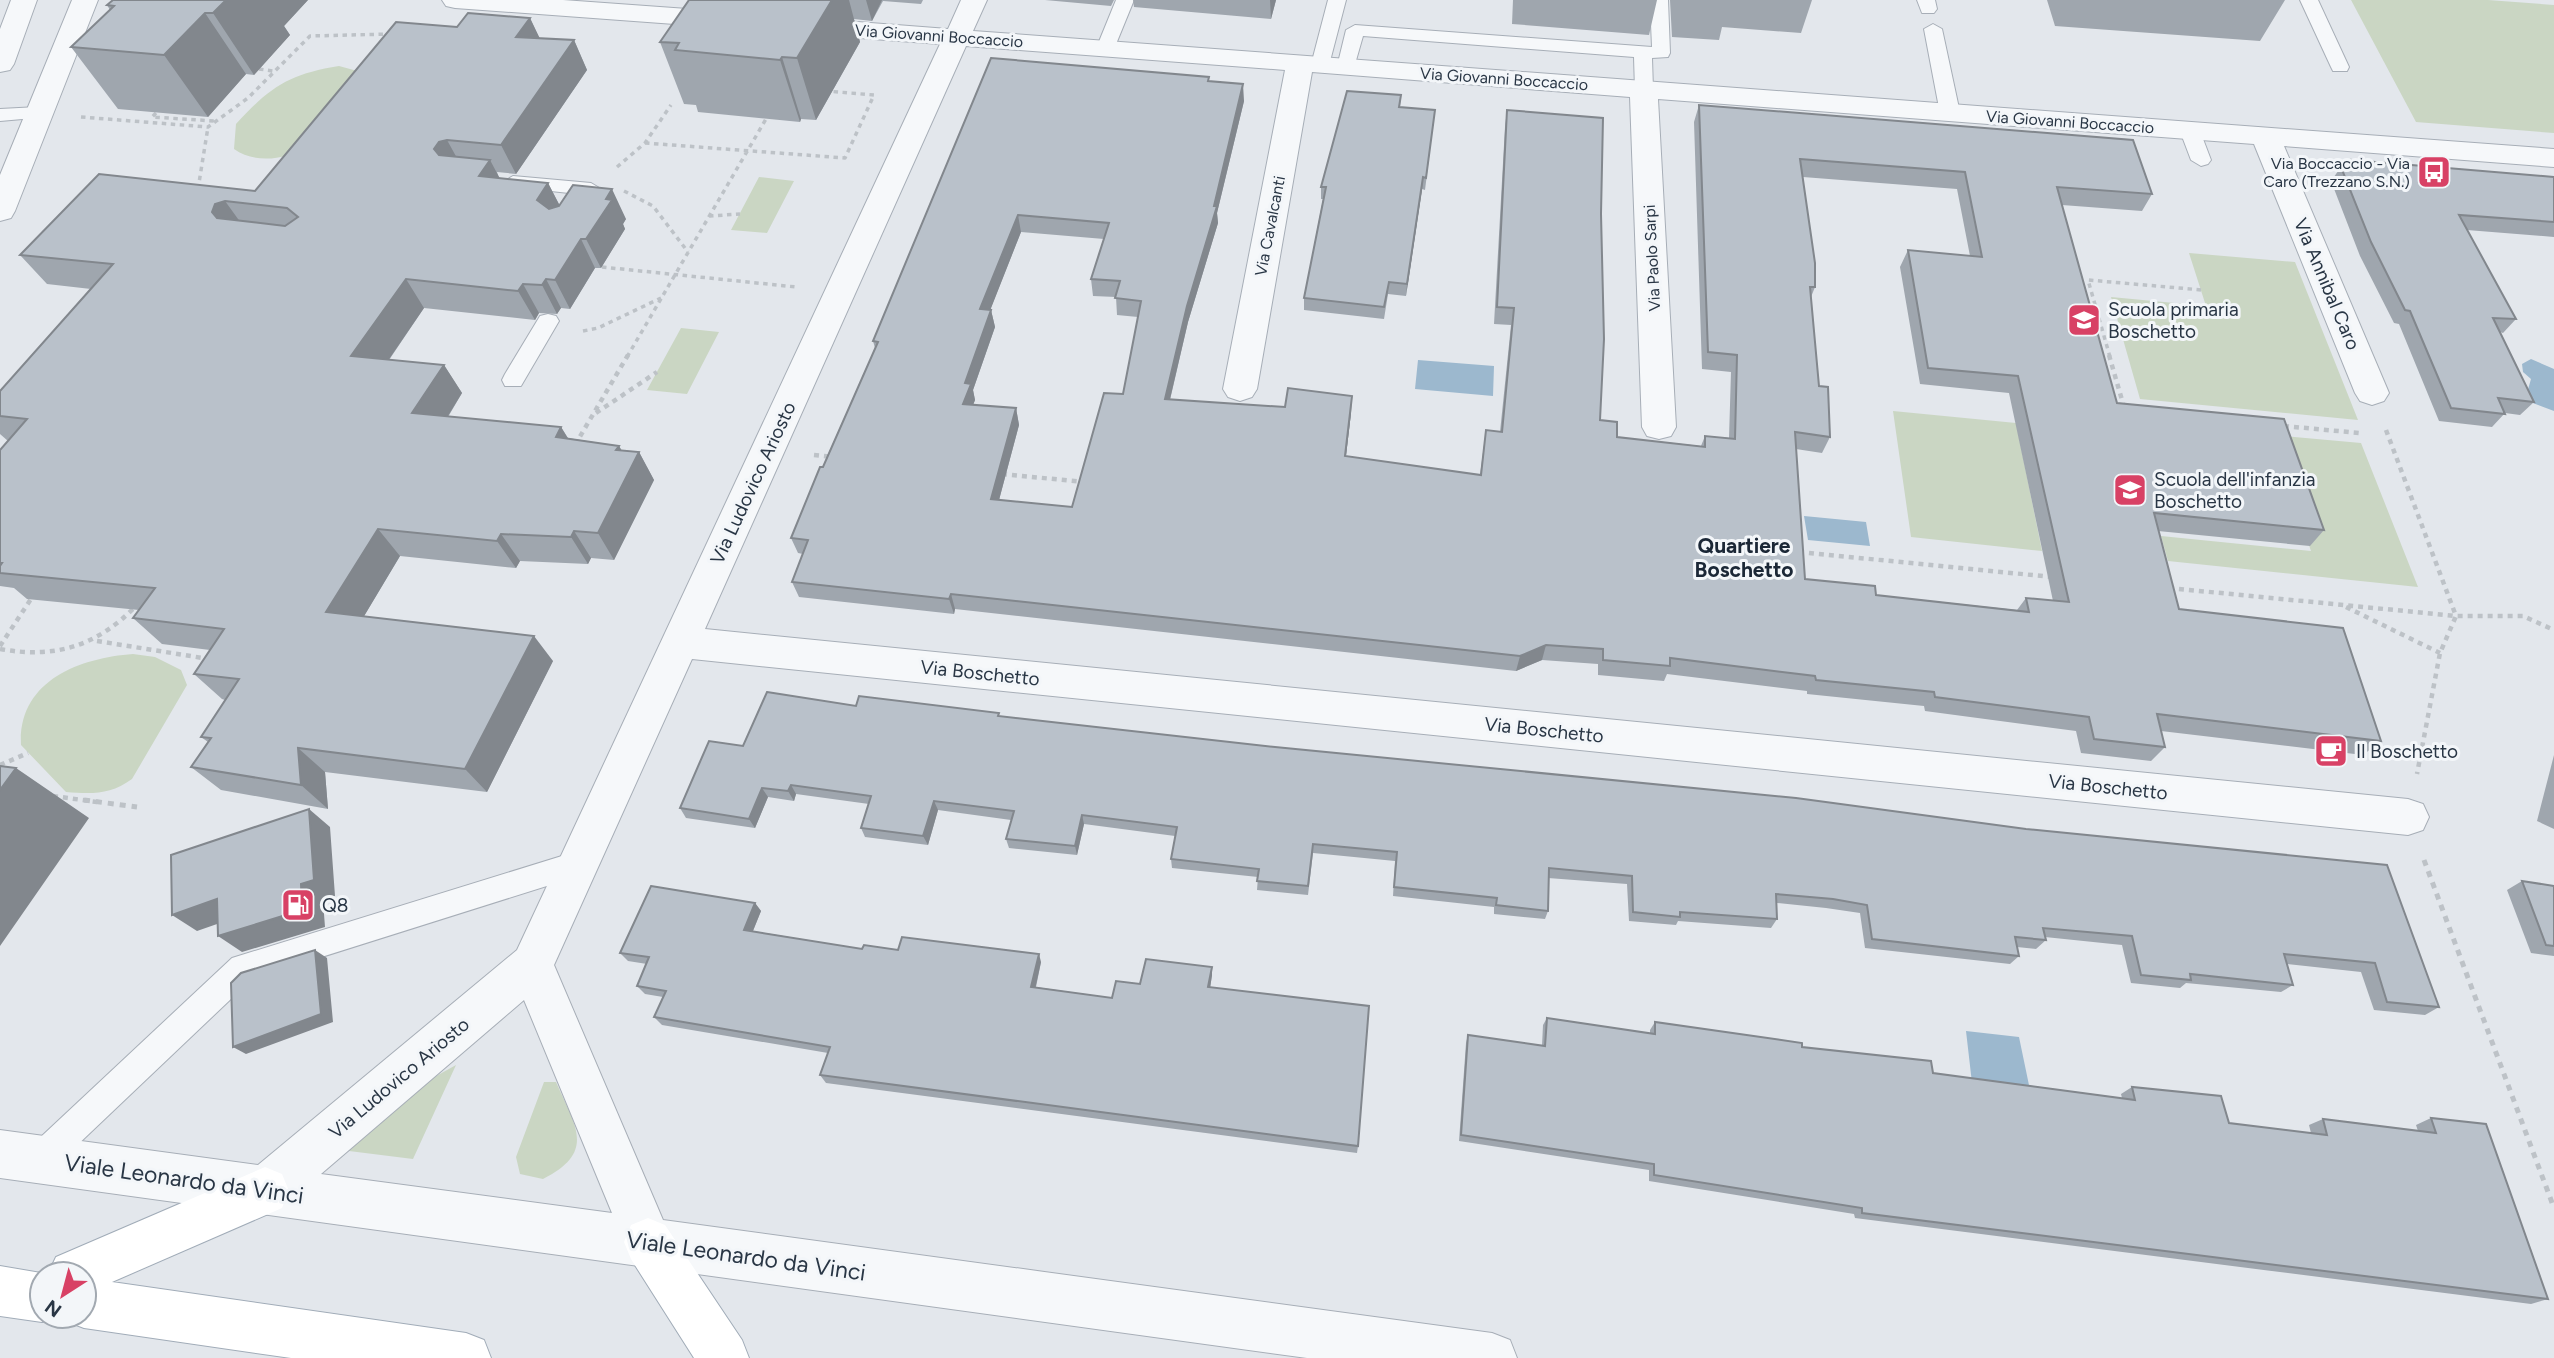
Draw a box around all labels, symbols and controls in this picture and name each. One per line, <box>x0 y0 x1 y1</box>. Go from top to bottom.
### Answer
street label: Via Giovanni Boccaccio <box>854 21 1024 51</box>
street label: Via Giovanni Boccaccio <box>1419 64 1589 94</box>
street label: Via Giovanni Boccaccio <box>1985 107 2155 137</box>
bus stop icon: Via Boccaccio - Via Caro (Trezzano S.N.) <box>2415 153 2453 191</box>
place label: Via Boccaccio - Via Caro (Trezzano S.N.) <box>2263 154 2410 191</box>
street label: Via Cavalcanti <box>1251 174 1289 278</box>
street label: Via Paolo Sarpi <box>1640 204 1664 312</box>
street label: Via Annibal Caro <box>2289 215 2365 353</box>
place label: Scuola primaria Boschetto <box>2108 298 2239 343</box>
school or university icon: Scuola primaria Boschetto <box>2065 301 2103 339</box>
street label: Via Ludovico Ariosto <box>705 398 801 568</box>
place label: Scuola dell'infanzia Boschetto <box>2154 468 2315 513</box>
school or university icon: Scuola dell'infanzia Boschetto <box>2111 471 2149 509</box>
district label: Quartiere Boschetto <box>1695 533 1793 582</box>
street label: Via Boschetto <box>919 655 1041 691</box>
street label: Via Boschetto <box>1483 712 1605 748</box>
cafe icon: Il Boschetto <box>2312 732 2350 770</box>
place label: Il Boschetto <box>2356 740 2458 763</box>
street label: Via Boschetto <box>2047 769 2169 805</box>
fuel station icon: Q8 <box>279 886 317 924</box>
place label: Q8 <box>322 894 349 917</box>
street label: Via Ludovico Ariosto <box>324 1013 474 1143</box>
street label: Viale Leonardo da Vinci <box>62 1148 306 1210</box>
street label: Viale Leonardo da Vinci <box>624 1225 868 1287</box>
north arrow <box>28 1260 98 1330</box>
text: N <box>41 1295 66 1322</box>

